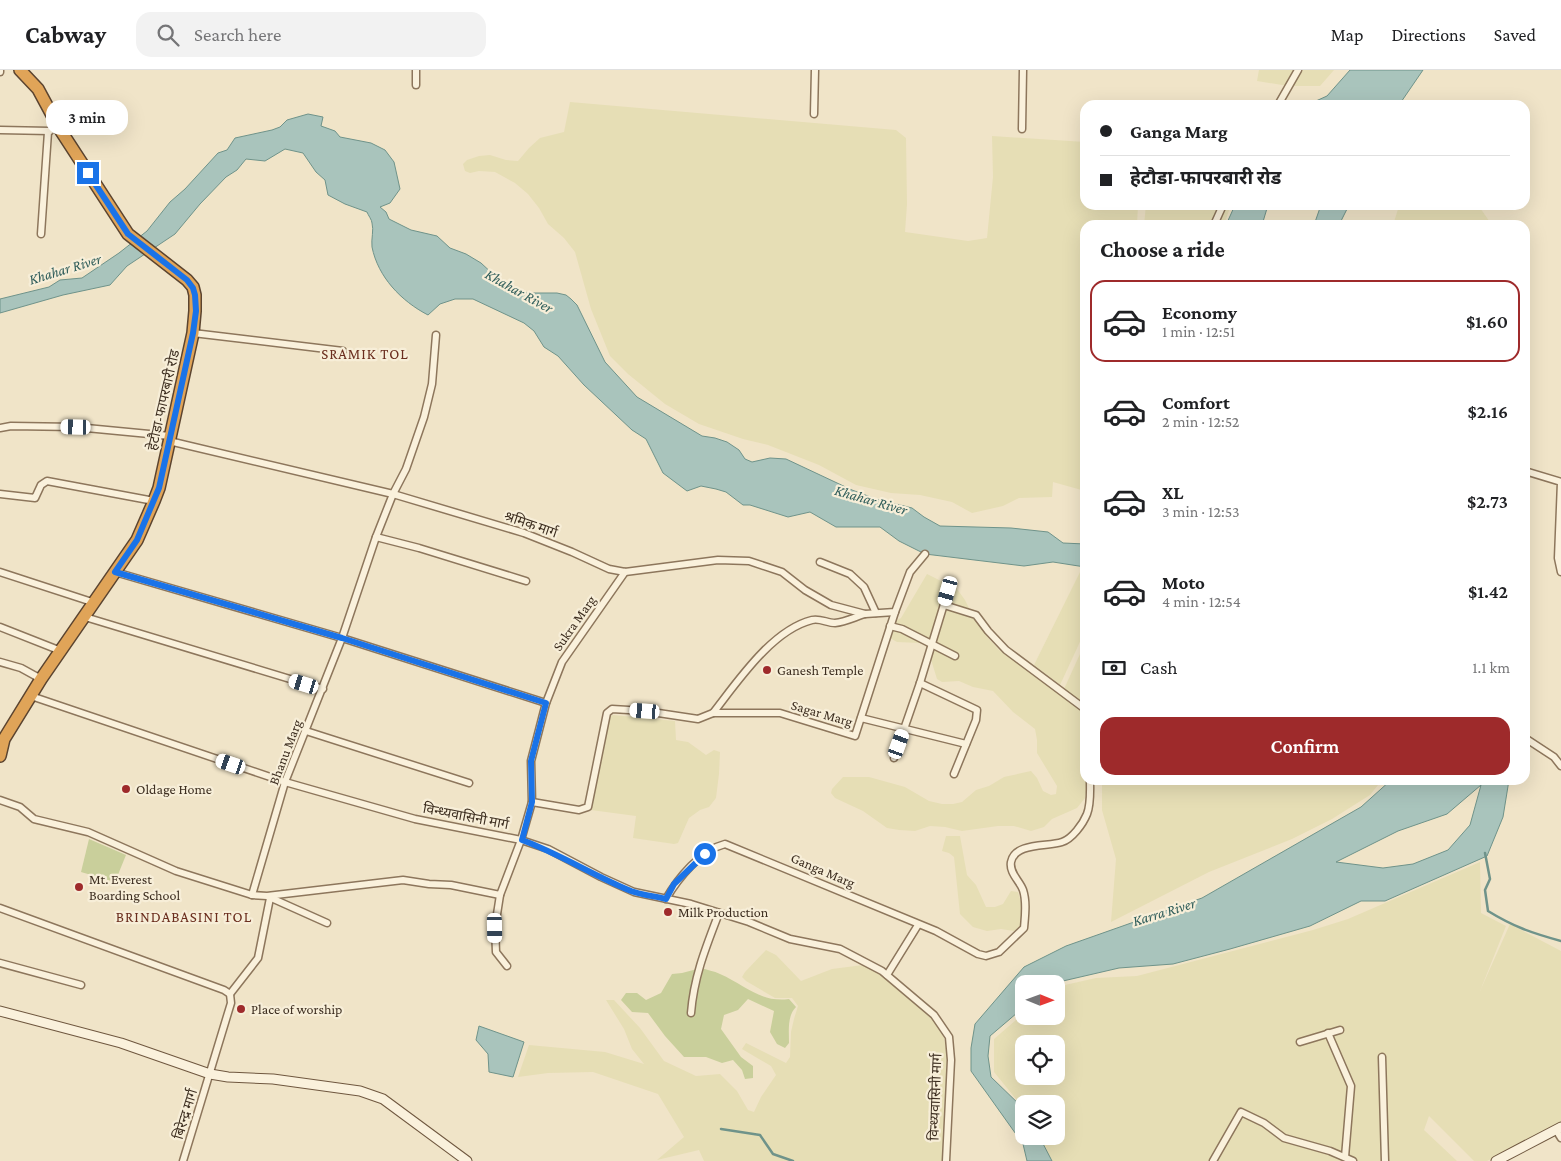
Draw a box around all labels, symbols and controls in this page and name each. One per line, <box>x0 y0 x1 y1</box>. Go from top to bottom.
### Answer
search box <box>136 12 486 57</box>
text: Cabway <box>25 21 106 48</box>
icon: search <box>154 21 182 49</box>
text: Search here <box>194 24 281 45</box>
text: Map <box>1331 25 1363 45</box>
text: Directions <box>1391 25 1466 45</box>
text: Saved <box>1494 25 1536 45</box>
callout: 3 min <box>47 101 129 136</box>
text: 3 min <box>68 109 106 126</box>
text: Ganga Marg <box>1130 121 1228 142</box>
route end <box>77 162 99 184</box>
text: हेटौडा-फापरबारी रोड <box>1130 167 1281 188</box>
text: Choose a ride <box>1100 237 1225 262</box>
water label: Khahar River <box>27 250 104 288</box>
water label: Khahar River <box>482 266 556 316</box>
icon: car <box>1102 299 1147 344</box>
text: Economy <box>1162 302 1237 323</box>
text: $1.60 <box>1466 311 1508 332</box>
text: 1 min · 12:51 <box>1162 323 1235 340</box>
district label: SRAMIK TOL <box>321 346 409 362</box>
street label: हेटौडा-फापरबारी रोड <box>143 347 182 452</box>
icon: car <box>1102 389 1147 434</box>
text: Comfort <box>1162 392 1230 413</box>
text: $2.16 <box>1467 401 1508 422</box>
text: 2 min · 12:52 <box>1162 413 1239 430</box>
car <box>60 419 91 435</box>
icon: car <box>1102 479 1147 524</box>
water label: Khahar River <box>833 482 910 518</box>
text: XL <box>1162 482 1184 503</box>
text: $2.73 <box>1467 491 1508 512</box>
text: 3 min · 12:53 <box>1162 503 1240 520</box>
street label: श्रमिक मार्ग <box>502 507 561 541</box>
icon: car <box>1102 569 1147 614</box>
text: Moto <box>1162 572 1205 593</box>
car <box>936 575 959 607</box>
text: $1.42 <box>1468 581 1508 602</box>
street label: Sukra Marg <box>549 592 599 654</box>
text: 4 min · 12:54 <box>1162 593 1241 610</box>
icon: cash <box>1100 654 1128 682</box>
text: Cash <box>1140 657 1178 678</box>
text: 1.1 km <box>1472 659 1510 676</box>
place label: Ganesh Temple <box>777 662 863 678</box>
marker: Ganesh Temple <box>761 664 773 676</box>
car <box>287 672 320 696</box>
street label: Sagar Marg <box>789 697 855 729</box>
car <box>629 702 660 720</box>
street label: Bhanu Marg <box>265 717 305 787</box>
button: Confirm <box>1100 717 1510 775</box>
car <box>886 727 911 761</box>
car <box>214 752 247 776</box>
place label: Oldage Home <box>136 781 212 797</box>
marker: Oldage Home <box>120 783 132 795</box>
street label: विन्ध्यवासिनी मार्ग <box>422 800 511 832</box>
route start <box>694 843 716 865</box>
street label: Ganga Marg <box>788 849 858 891</box>
place label: Mt. Everest Boarding School <box>89 871 180 903</box>
marker: Mt. Everest Boarding School <box>73 881 85 893</box>
water label: Karra River <box>1131 895 1198 929</box>
place label: Milk Production <box>678 904 769 920</box>
marker: Milk Production <box>662 906 674 918</box>
district label: BRINDABASINI TOL <box>116 909 252 925</box>
car <box>487 913 502 943</box>
north arrow <box>1015 975 1065 1025</box>
map controls <box>1015 975 1065 1145</box>
place label: Place of worship <box>251 1001 342 1017</box>
marker: Place of worship <box>235 1003 247 1015</box>
button: locate <box>1015 1035 1065 1085</box>
street label: विन्ध्यवासिनी मार्ग <box>925 1052 945 1141</box>
street label: बिरेन्द्र मार्ग <box>169 1086 201 1141</box>
button: layers <box>1015 1095 1065 1145</box>

